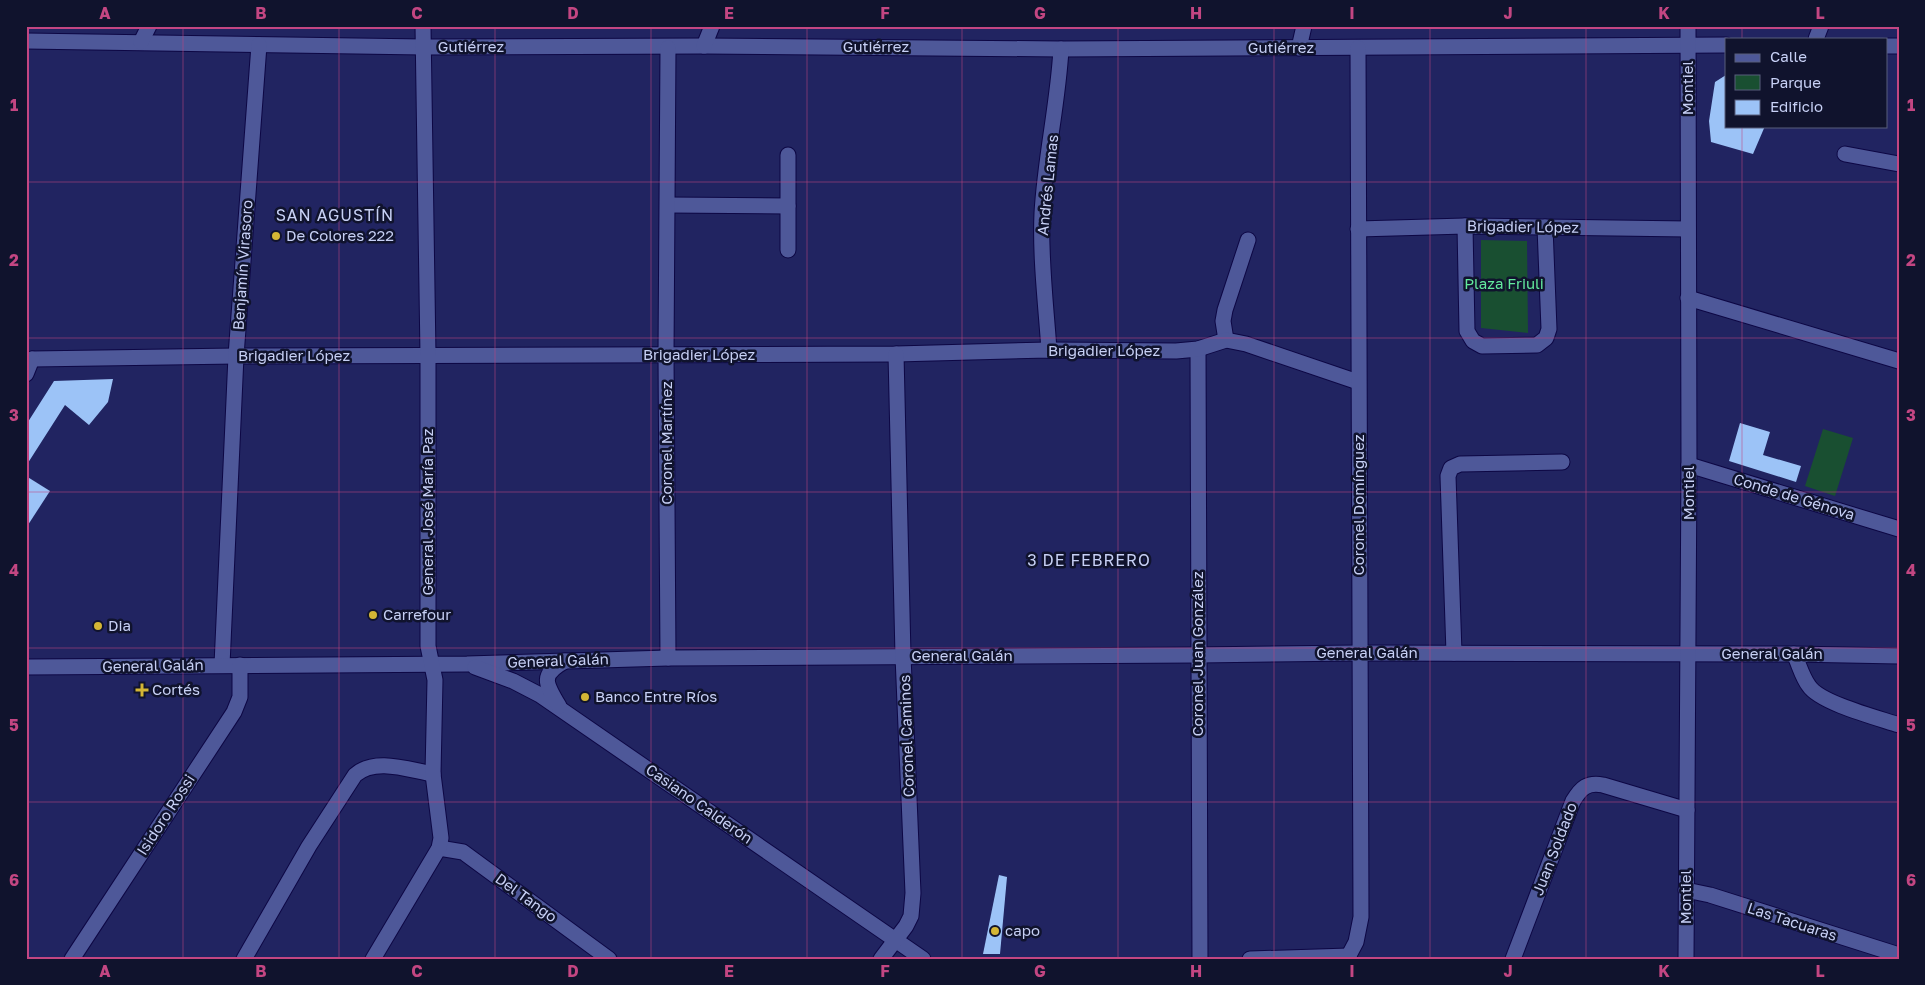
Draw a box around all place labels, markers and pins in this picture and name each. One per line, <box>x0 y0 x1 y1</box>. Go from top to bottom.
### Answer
place label: De Colores 222 <box>286 226 394 244</box>
marker: De Colores 222 <box>270 230 282 242</box>
place label: Carrefour <box>383 605 451 623</box>
marker: Carrefour <box>367 609 379 621</box>
place label: Dia <box>108 616 131 634</box>
marker: Dia <box>92 620 104 632</box>
place label: Cortés <box>152 680 200 698</box>
marker: Cortés <box>136 684 148 696</box>
place label: Banco Entre Ríos <box>595 687 717 705</box>
marker: Banco Entre Ríos <box>579 691 591 703</box>
place label: capo <box>1005 921 1040 939</box>
marker: capo <box>989 925 1001 937</box>

